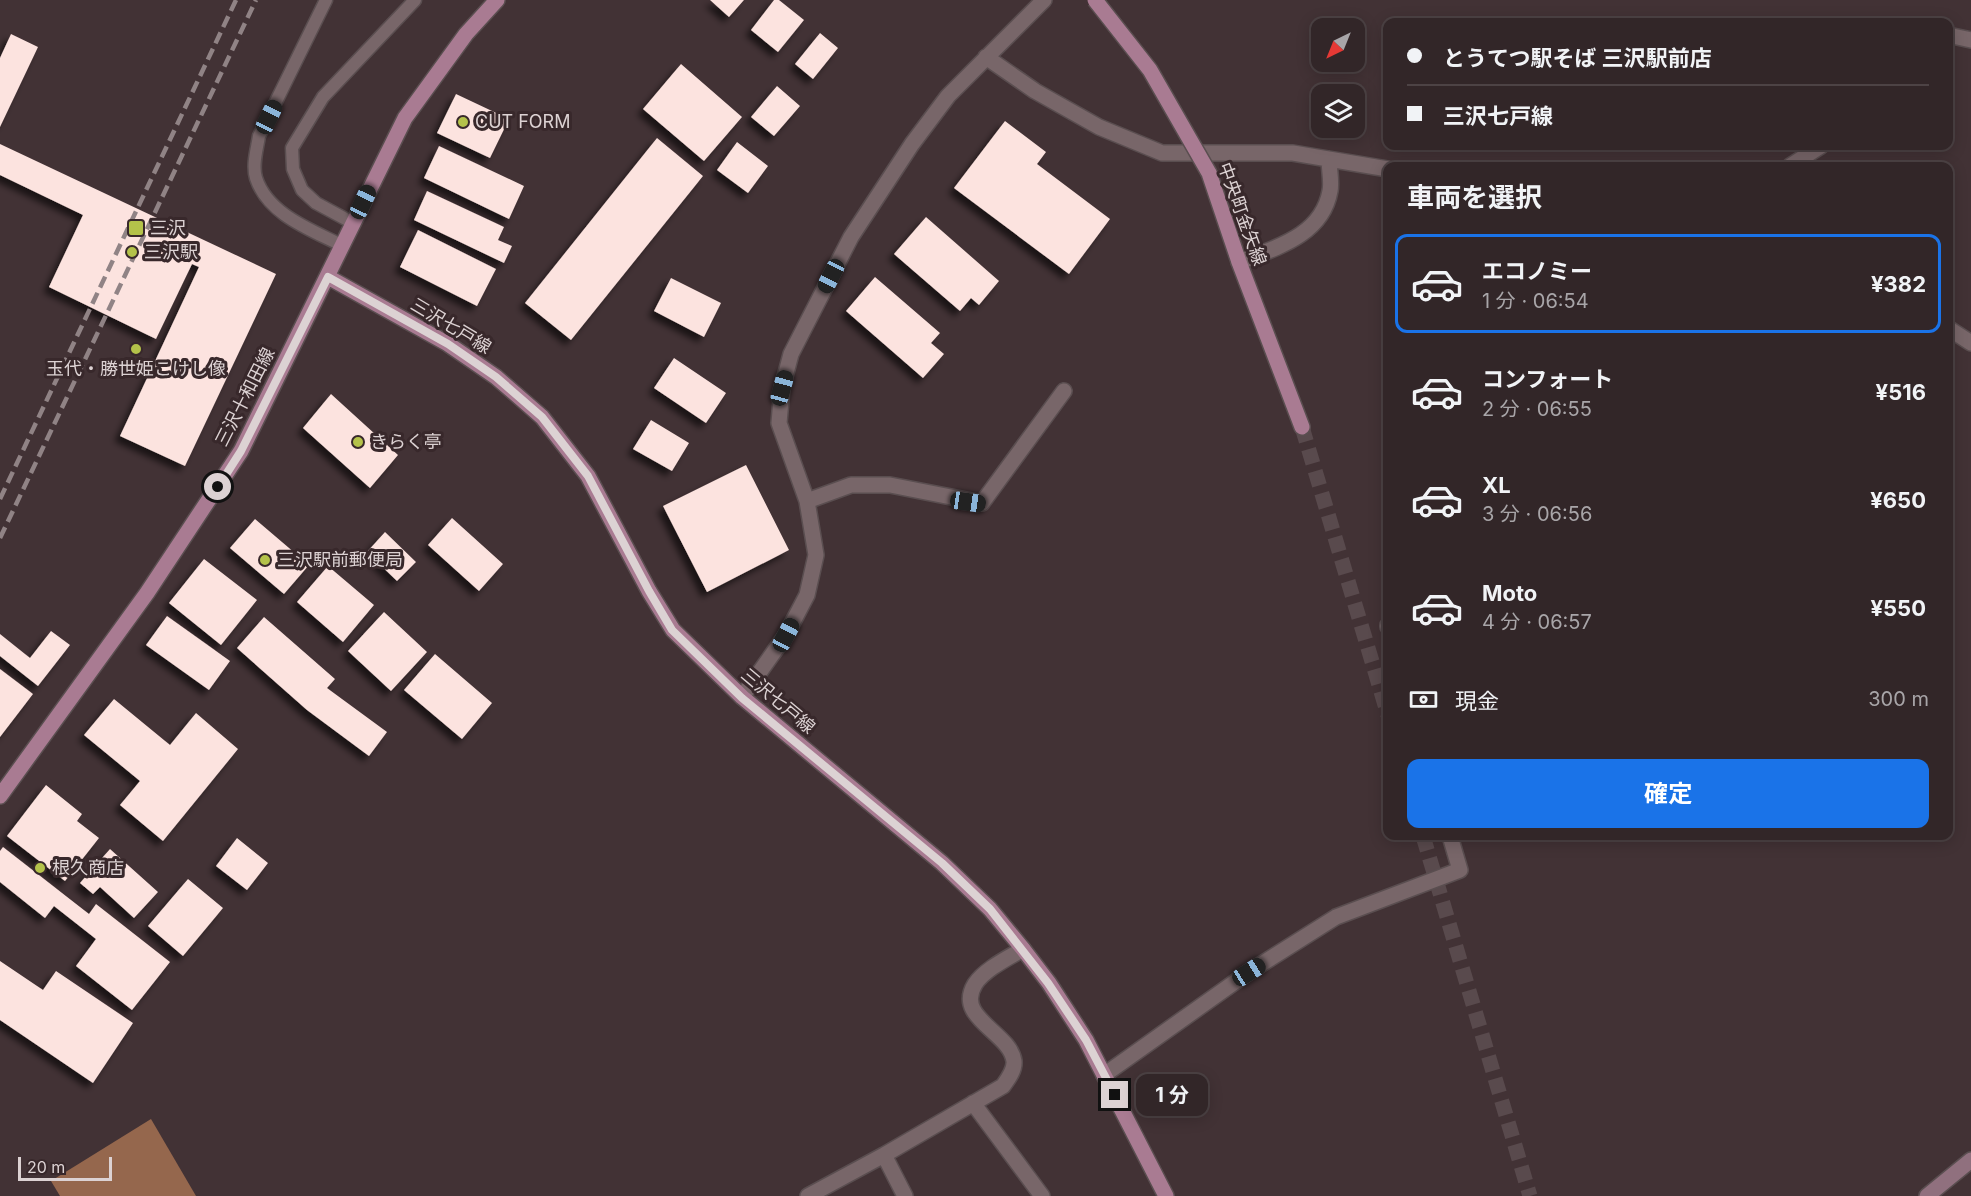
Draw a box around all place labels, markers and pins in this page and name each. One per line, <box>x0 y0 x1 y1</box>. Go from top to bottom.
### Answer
place label: CUT FORM <box>475 111 570 132</box>
marker: CUT FORM <box>456 115 470 129</box>
place label: 三沢 <box>150 217 186 238</box>
marker: 三沢 <box>127 219 145 237</box>
place label: 三沢駅 <box>144 241 198 262</box>
marker: 三沢駅 <box>125 245 139 259</box>
marker: 玉代・勝世姫こけし像 <box>129 342 143 356</box>
place label: 玉代・勝世姫こけし像 <box>46 358 226 379</box>
place label: きらく亭 <box>370 431 442 452</box>
marker: きらく亭 <box>351 435 365 449</box>
place label: 三沢駅前郵便局 <box>277 549 403 570</box>
marker: 三沢駅前郵便局 <box>258 553 272 567</box>
place label: 根久商店 <box>52 857 124 878</box>
marker: 根久商店 <box>33 861 47 875</box>

